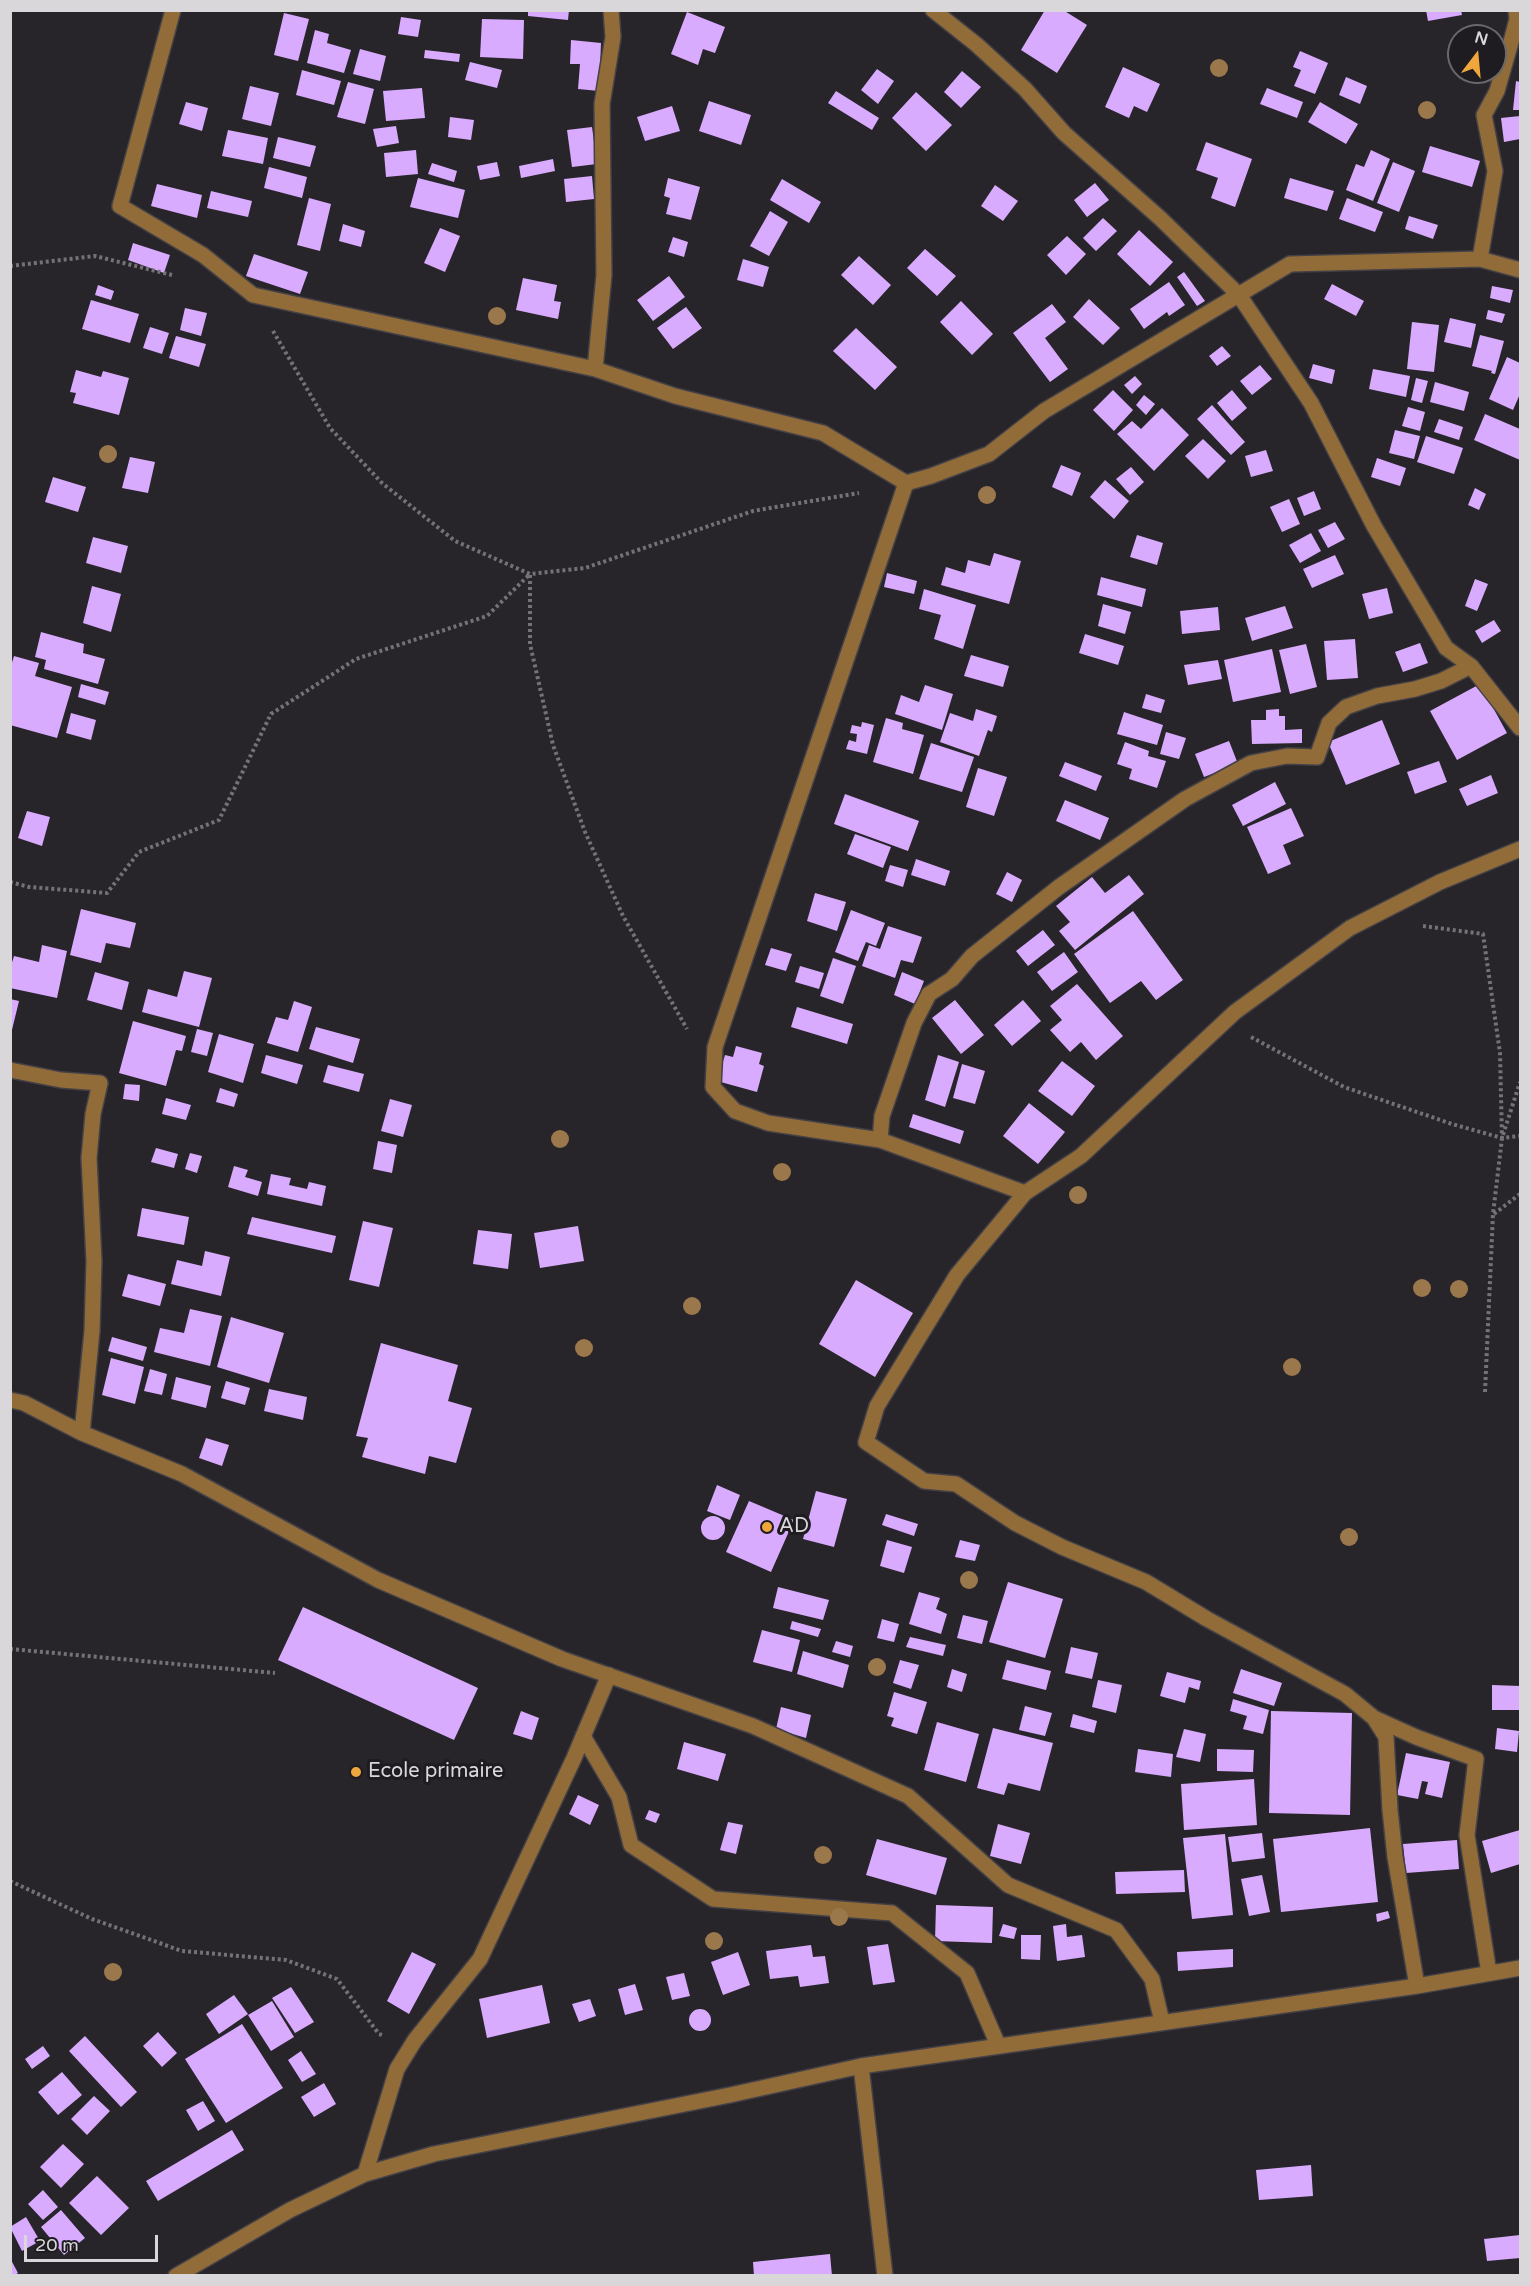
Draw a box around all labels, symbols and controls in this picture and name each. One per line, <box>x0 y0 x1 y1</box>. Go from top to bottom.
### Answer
north arrow <box>1447 24 1507 84</box>
text: N <box>1472 27 1490 50</box>
place label: AD <box>779 1515 809 1539</box>
marker: AD <box>760 1520 774 1534</box>
place label: Ecole primaire <box>368 1760 503 1784</box>
marker: Ecole primaire <box>349 1765 363 1779</box>
scale bar <box>27 2223 160 2261</box>
text: 20 m <box>35 2234 79 2256</box>

